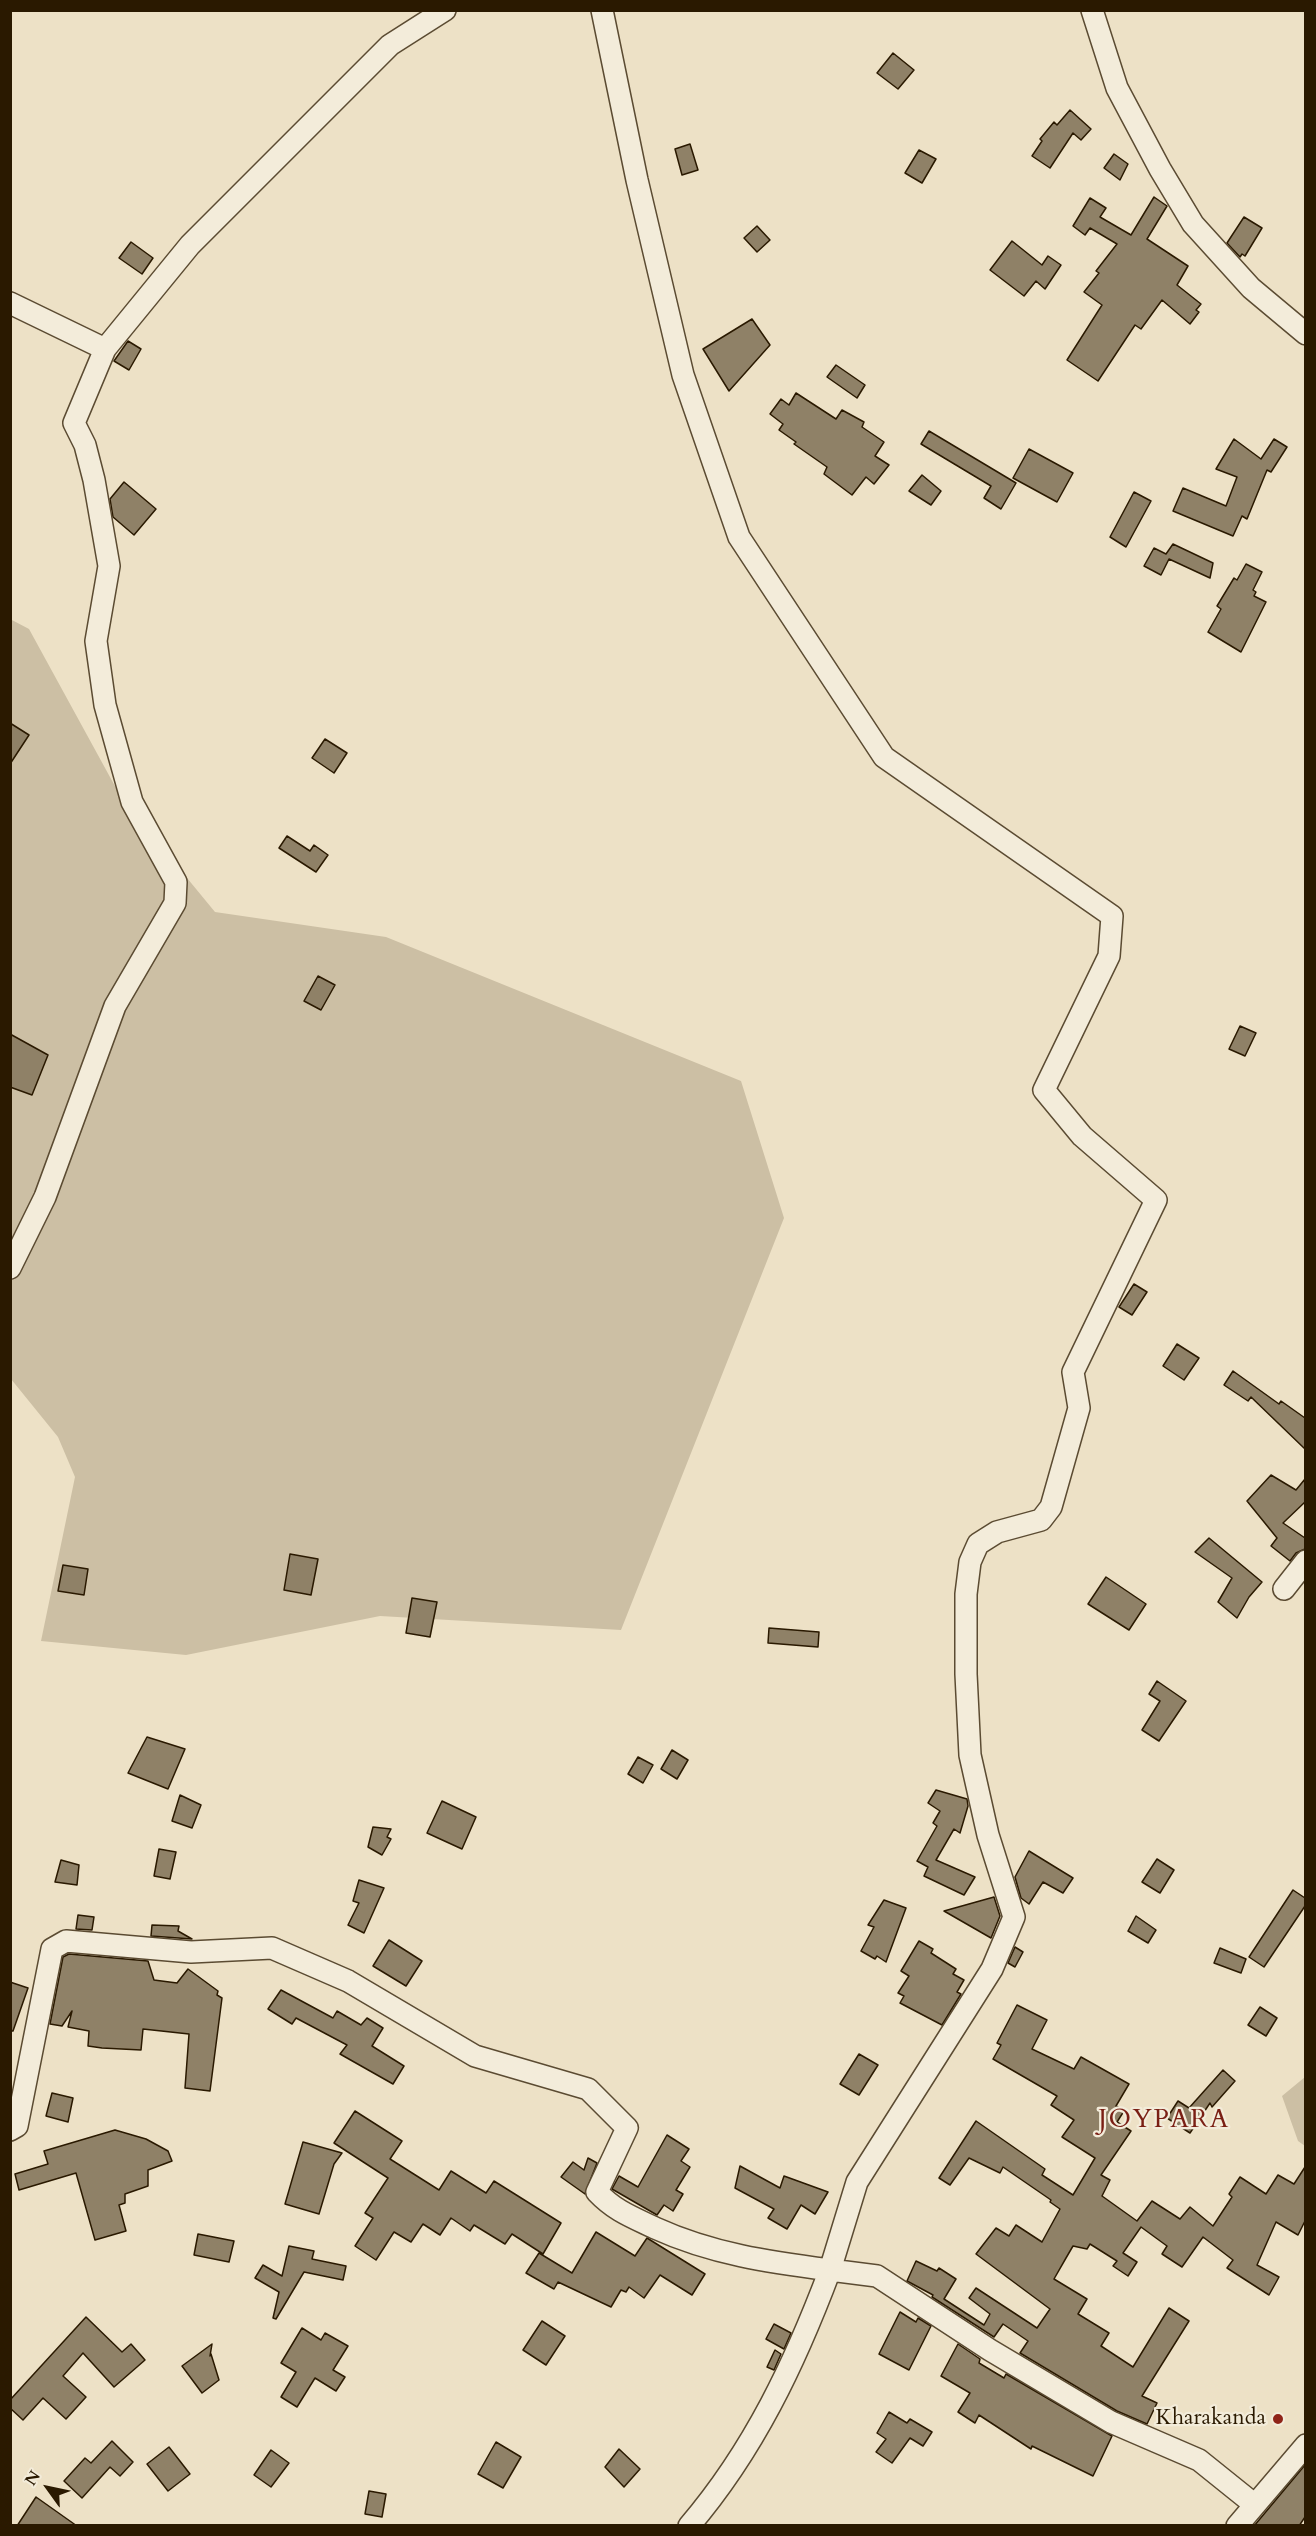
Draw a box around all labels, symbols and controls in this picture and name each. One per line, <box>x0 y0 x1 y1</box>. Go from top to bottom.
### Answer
district label: JOYPARA <box>1098 2105 1230 2137</box>
place label: Kharakanda <box>1156 2406 1266 2432</box>
marker: Kharakanda <box>1271 2412 1285 2426</box>
north arrow <box>18 2458 78 2518</box>
text: N <box>20 2466 46 2490</box>

